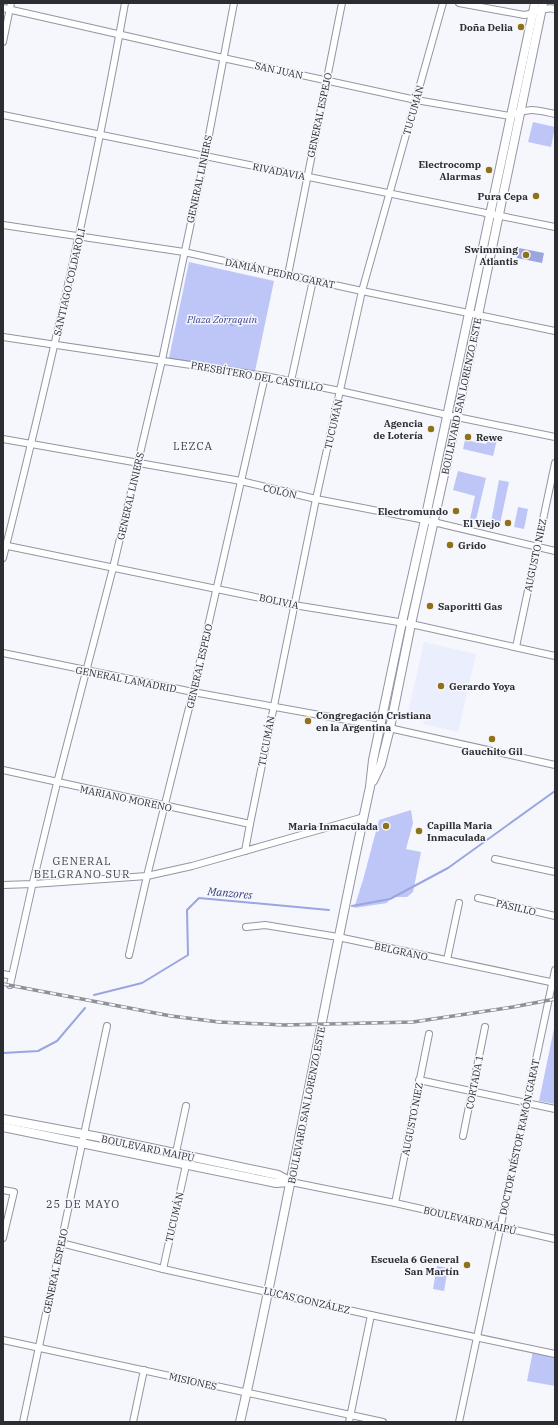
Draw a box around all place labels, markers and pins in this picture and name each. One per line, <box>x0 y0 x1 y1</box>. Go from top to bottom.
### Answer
place label: Doña Delia <box>459 21 513 34</box>
marker: Doña Delia <box>516 22 526 32</box>
place label: Electrocomp Alarmas <box>418 158 481 183</box>
marker: Electrocomp Alarmas <box>484 165 494 175</box>
place label: Pura Cepa <box>477 190 528 203</box>
marker: Pura Cepa <box>531 191 541 201</box>
place label: Swimming Atlantis <box>465 243 518 268</box>
marker: Swimming Atlantis <box>521 250 531 260</box>
place label: Agencia de Lotería <box>373 417 423 442</box>
marker: Agencia de Lotería <box>426 424 436 434</box>
place label: Rewe <box>476 431 503 444</box>
marker: Rewe <box>463 432 473 442</box>
place label: Electromundo <box>378 505 448 518</box>
marker: Electromundo <box>451 506 461 516</box>
place label: El Viejo <box>463 517 500 530</box>
marker: El Viejo <box>503 518 513 528</box>
place label: Grido <box>458 539 486 552</box>
marker: Grido <box>445 540 455 550</box>
place label: Saporitti Gas <box>438 600 502 613</box>
marker: Saporitti Gas <box>425 601 435 611</box>
place label: Gerardo Yoya <box>449 680 516 693</box>
marker: Gerardo Yoya <box>436 681 446 691</box>
place label: Congregación Cristiana en la Argentina <box>316 709 432 734</box>
marker: Congregación Cristiana en la Argentina <box>303 716 313 726</box>
marker: Gauchito Gil <box>487 734 497 744</box>
place label: Gauchito Gil <box>461 745 523 758</box>
place label: Capilla Maria Inmaculada <box>427 819 492 844</box>
place label: Maria Inmaculada <box>288 820 378 833</box>
marker: Maria Inmaculada <box>381 821 391 831</box>
marker: Capilla Maria Inmaculada <box>414 826 424 836</box>
place label: Escuela 6 General San Martín <box>371 1253 459 1278</box>
marker: Escuela 6 General San Martín <box>462 1260 472 1270</box>

